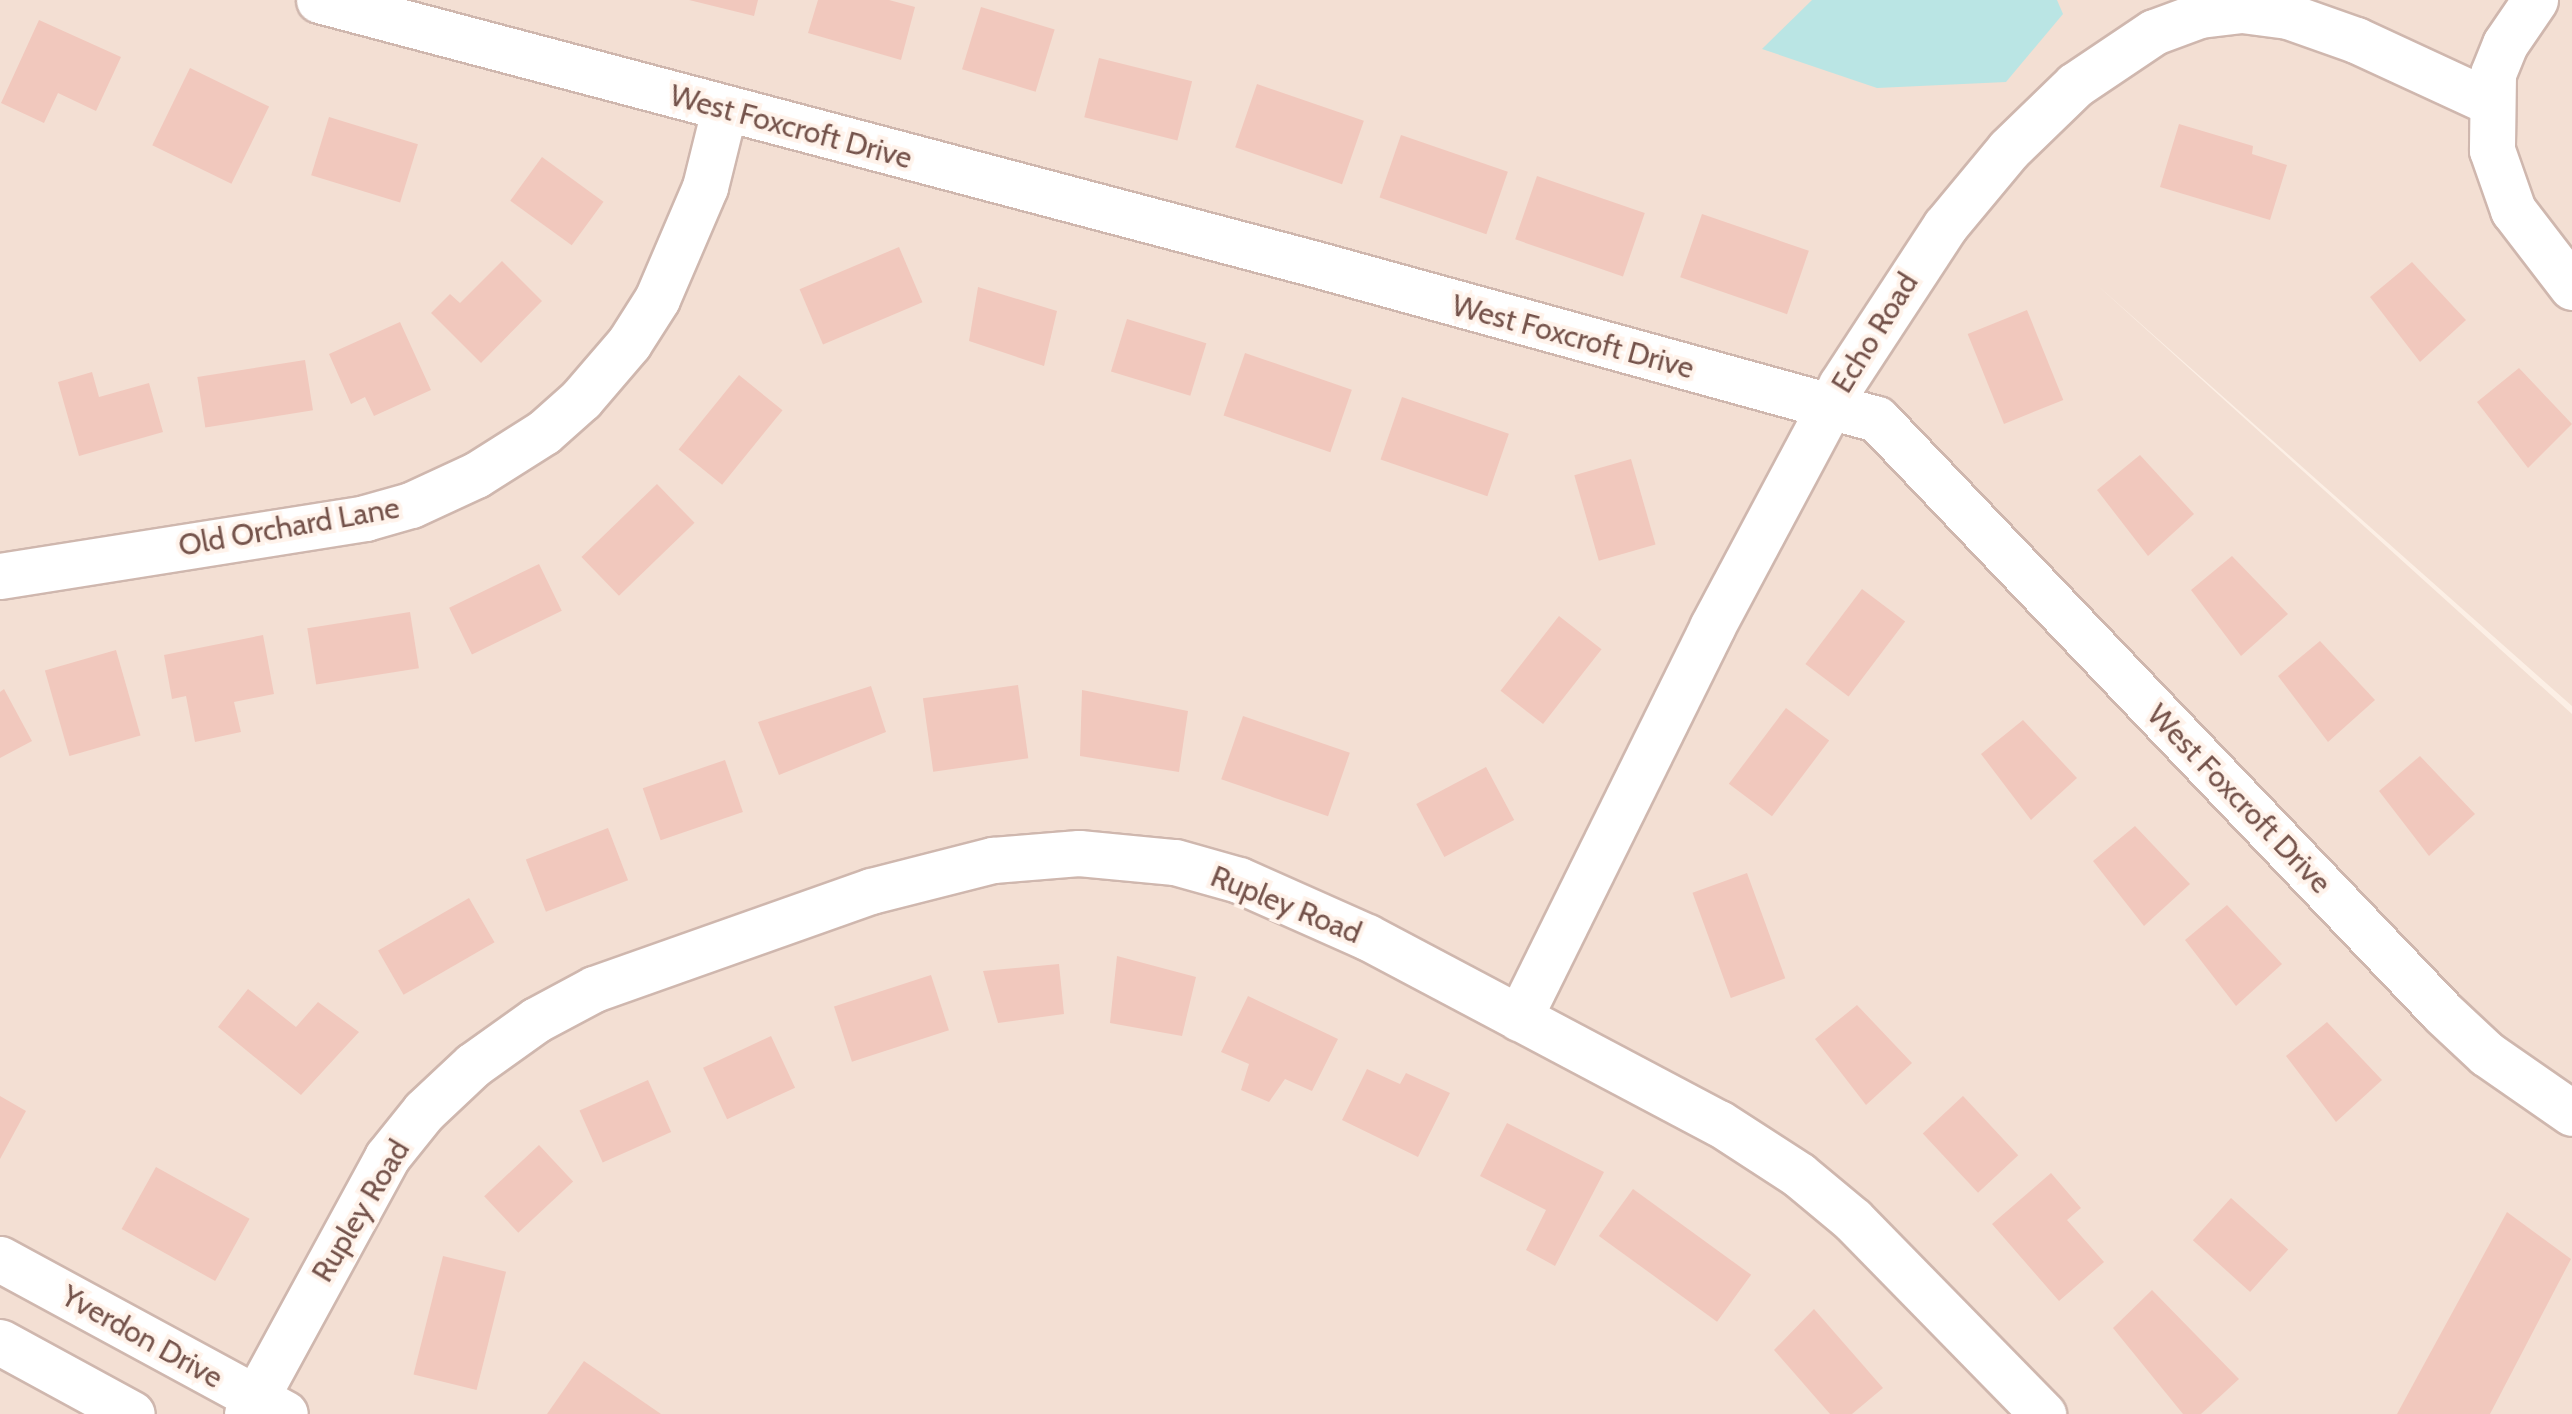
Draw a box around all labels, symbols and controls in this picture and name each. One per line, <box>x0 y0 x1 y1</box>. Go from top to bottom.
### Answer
street label: West Foxcroft Drive <box>666 77 916 177</box>
street label: Echo Road <box>1824 266 1926 400</box>
street label: West Foxcroft Drive <box>1448 287 1698 387</box>
street label: Old Orchard Lane <box>176 490 402 564</box>
street label: West Foxcroft Drive <box>2140 697 2338 901</box>
street label: Rupley Road <box>1205 858 1367 952</box>
street label: Rupley Road <box>305 1133 417 1289</box>
street label: Yverdon Drive <box>55 1278 229 1396</box>

